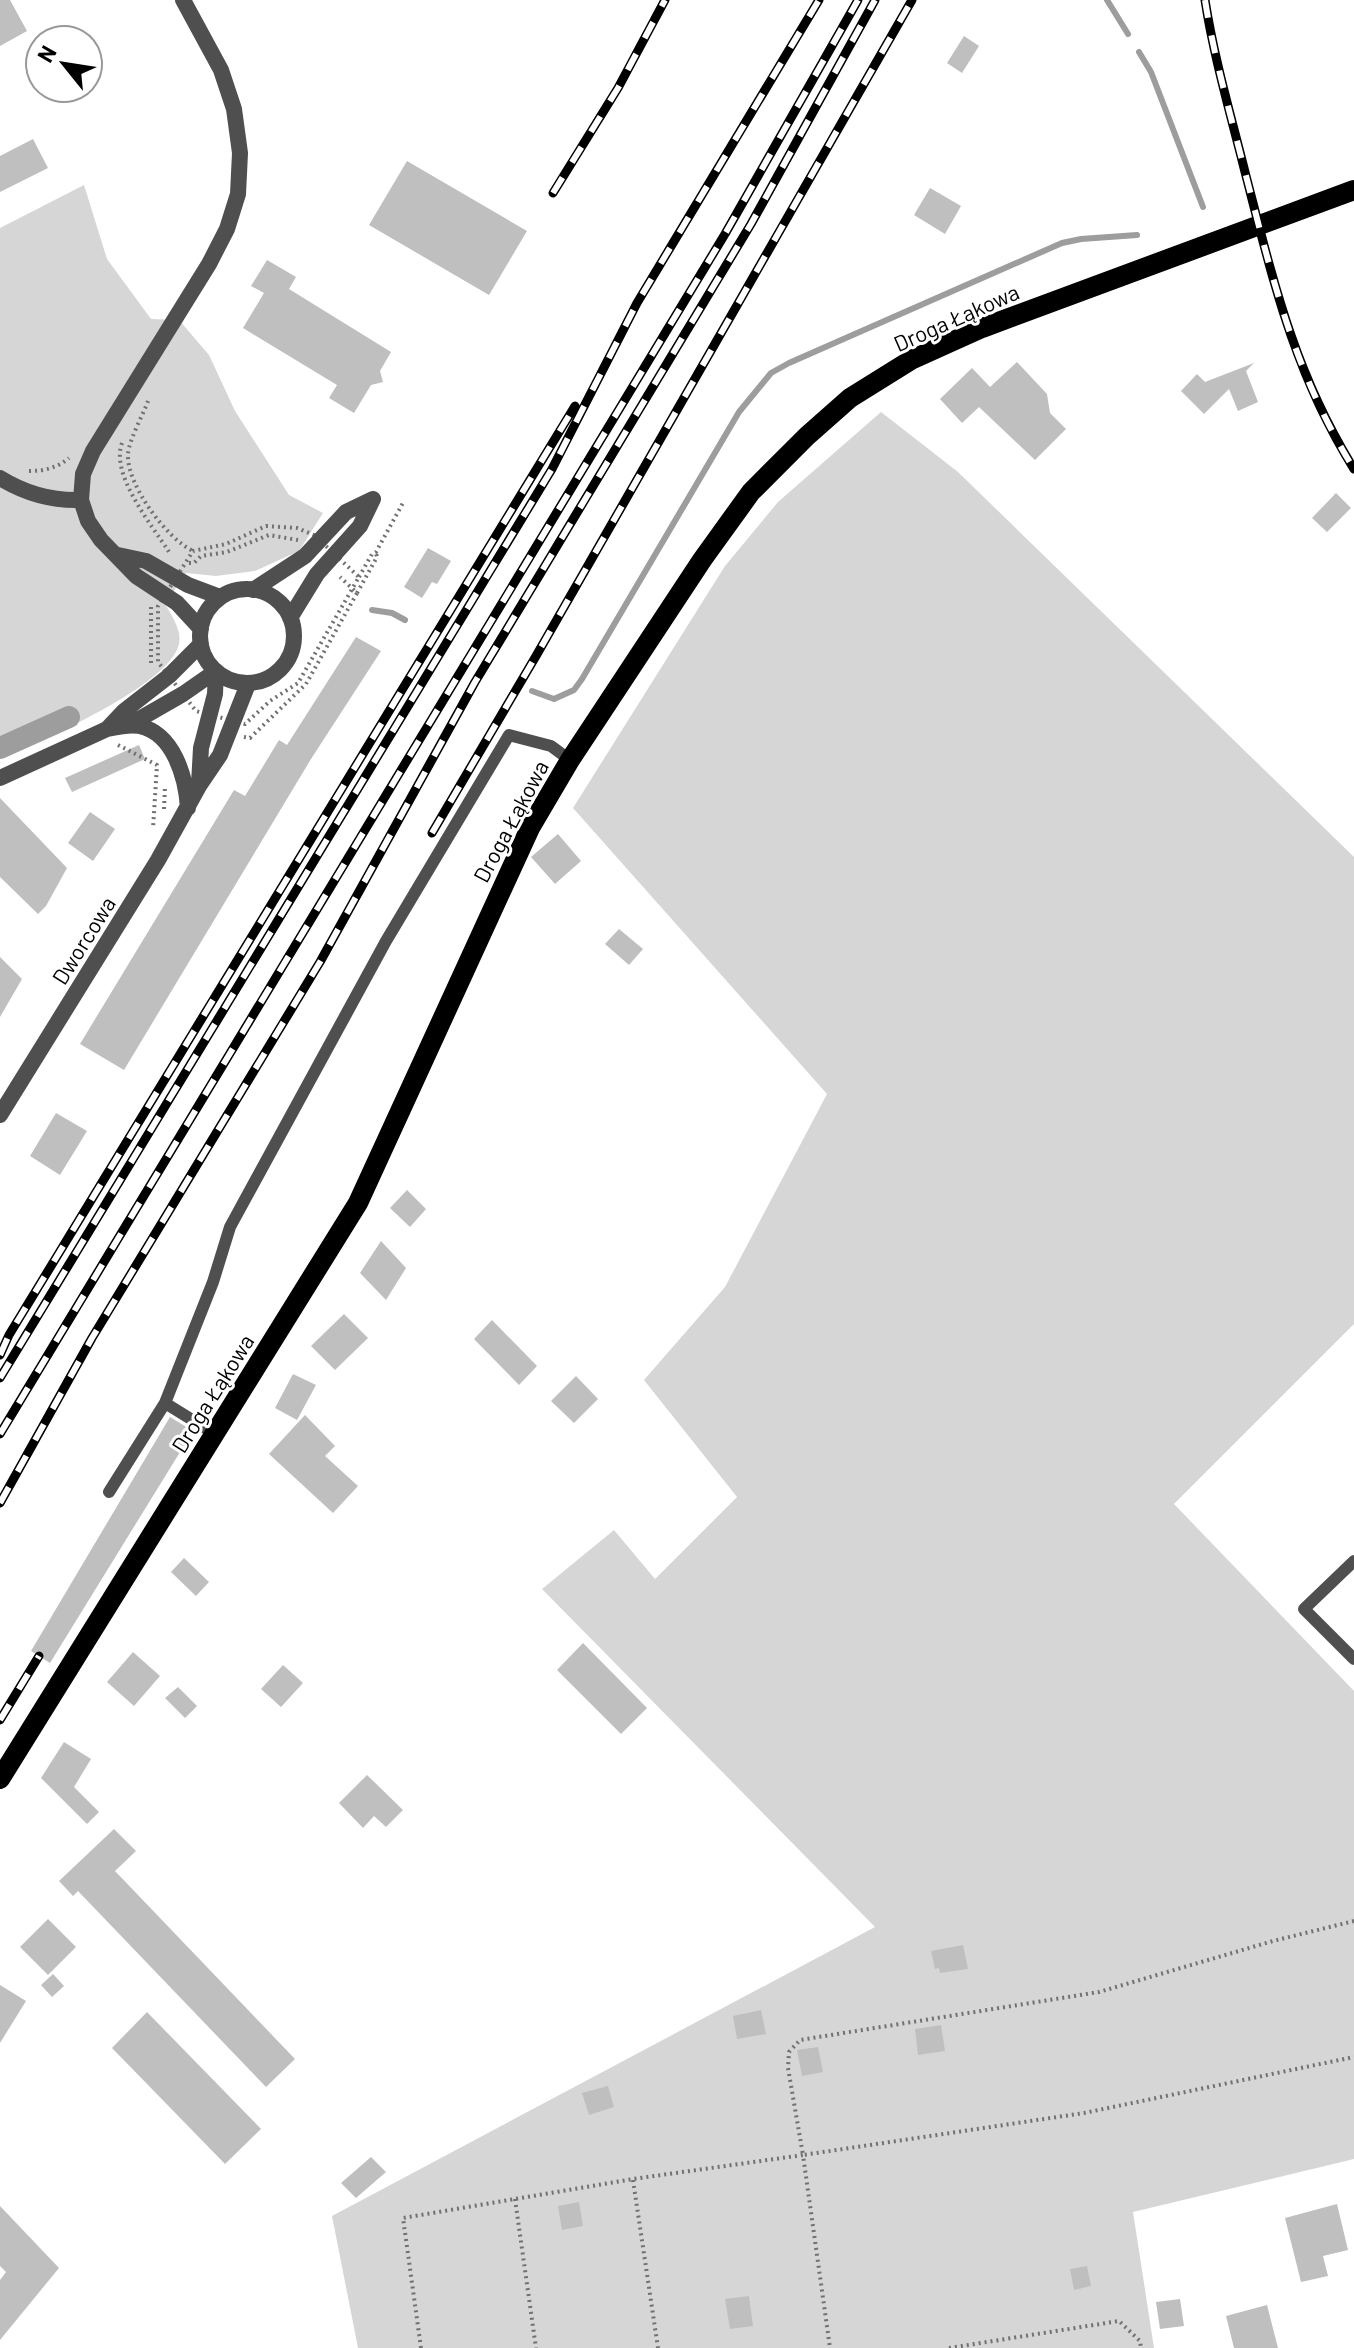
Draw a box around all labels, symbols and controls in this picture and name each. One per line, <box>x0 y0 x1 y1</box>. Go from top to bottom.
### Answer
north arrow <box>24 24 104 104</box>
text: N <box>31 41 61 66</box>
street label: Droga Łąkowa <box>889 278 1023 356</box>
street label: Droga Łąkowa <box>467 756 553 886</box>
street label: Dworcowa <box>46 891 120 989</box>
street label: Droga Łąkowa <box>165 1329 259 1457</box>

